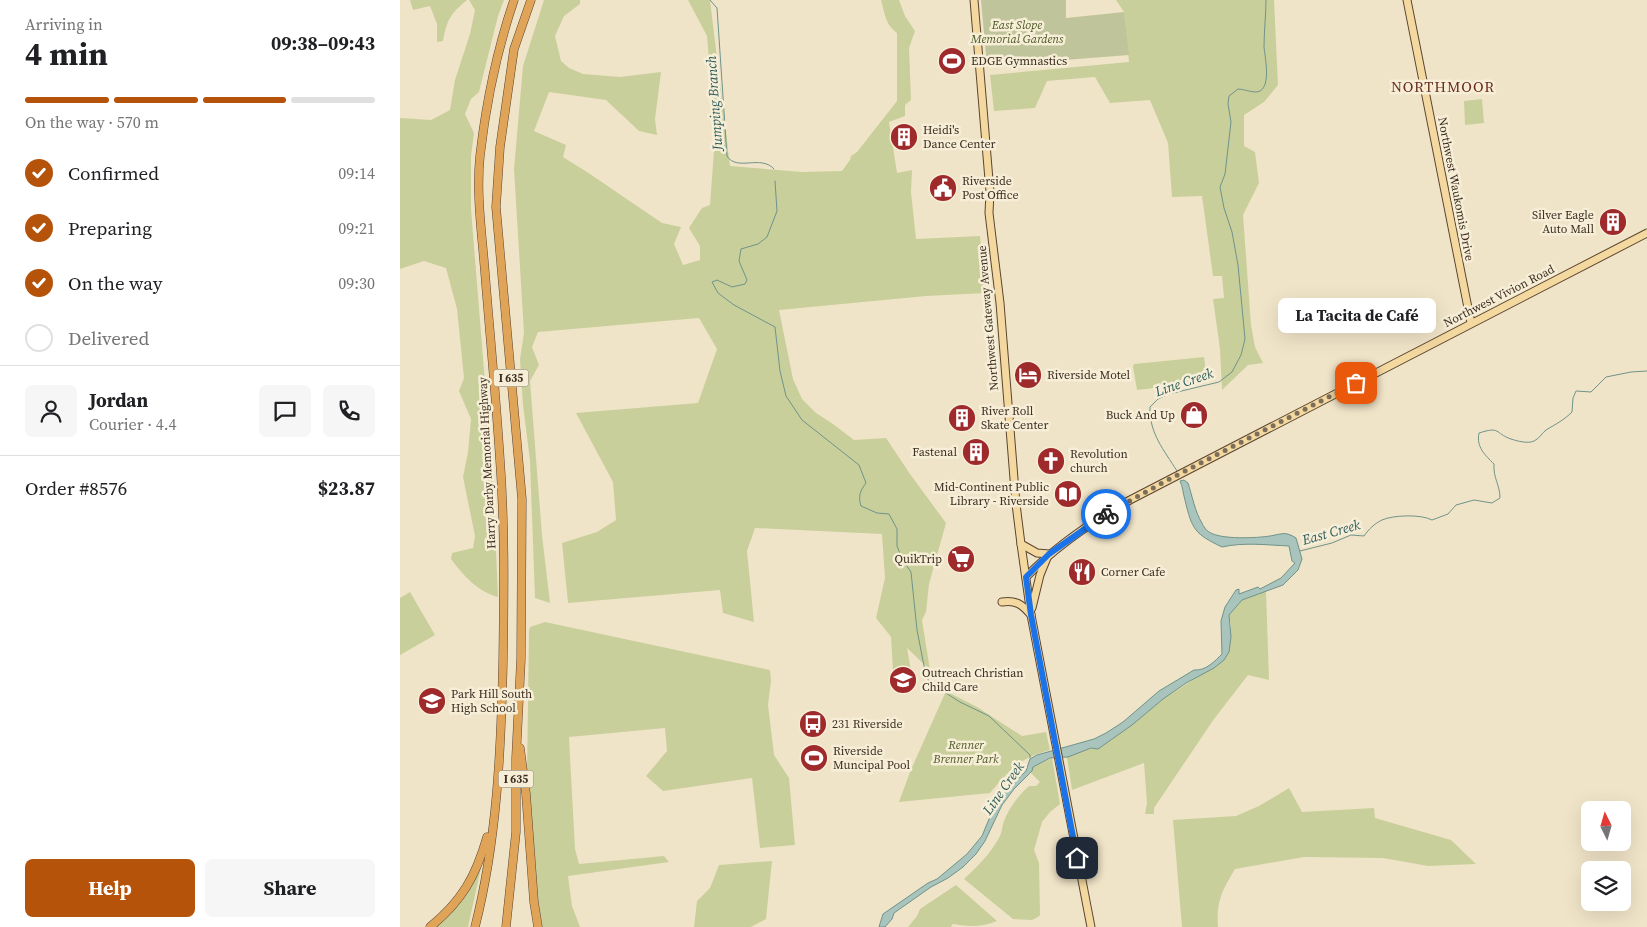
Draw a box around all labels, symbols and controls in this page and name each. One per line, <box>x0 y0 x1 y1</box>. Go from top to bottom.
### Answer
text: Arriving in <box>25 13 103 35</box>
park label: East Slope Memorial Gardens <box>970 17 1064 47</box>
text: 09:38–09:43 <box>271 30 375 56</box>
text: 4 min <box>25 32 108 76</box>
sports icon: EDGE Gymnastics <box>937 46 967 76</box>
place label: EDGE Gymnastics <box>971 53 1067 69</box>
water label: Jumping Branch <box>701 55 727 153</box>
district label: NORTHMOOR <box>1391 76 1495 97</box>
text: On the way · 570 m <box>25 111 159 133</box>
street label: Northwest Waukomis Drive <box>1434 116 1478 262</box>
building icon: Heidi's Dance Center <box>889 122 919 152</box>
place label: Heidi's Dance Center <box>923 122 996 152</box>
icon: check <box>25 159 53 187</box>
text: Confirmed <box>68 160 159 186</box>
text: 09:14 <box>338 162 375 184</box>
public building icon: Riverside Post Office <box>928 173 958 203</box>
place label: Riverside Post Office <box>962 173 1019 203</box>
place label: Silver Eagle Auto Mall <box>1532 207 1594 237</box>
building icon: Silver Eagle Auto Mall <box>1598 207 1628 237</box>
icon: check <box>25 214 53 242</box>
text: Preparing <box>68 215 152 241</box>
text: 09:21 <box>338 217 375 239</box>
street label: Northwest Gateway Avenue <box>974 245 1002 391</box>
street label: Northwest Vivion Road <box>1441 261 1557 331</box>
icon: check <box>25 269 53 297</box>
text: On the way <box>68 270 163 296</box>
text: 09:30 <box>338 272 375 294</box>
callout: La Tacita de Café <box>1277 298 1435 333</box>
text: La Tacita de Café <box>1295 304 1419 326</box>
text: Delivered <box>68 325 149 351</box>
hotel icon: Riverside Motel <box>1013 360 1043 390</box>
pin <box>1335 362 1377 404</box>
water label: Line Creek <box>1151 363 1216 402</box>
place label: Riverside Motel <box>1047 367 1131 383</box>
road number: I 635 <box>494 369 528 386</box>
icon: bag <box>1342 369 1370 397</box>
street label: Harry Darby Memorial Highway <box>474 376 499 549</box>
button: person <box>25 385 77 437</box>
button: chat <box>259 385 311 437</box>
button: phone <box>323 385 375 437</box>
text: Jordan <box>89 387 148 413</box>
shop icon: Buck And Up <box>1179 400 1209 430</box>
building icon: River Roll Skate Center <box>947 403 977 433</box>
place label: River Roll Skate Center <box>981 403 1049 433</box>
place label: Buck And Up <box>1106 407 1175 423</box>
text: Courier · 4.4 <box>89 413 177 435</box>
building icon: Fastenal <box>961 437 991 467</box>
place label: Fastenal <box>912 444 957 460</box>
church icon: Revolution church <box>1036 446 1066 476</box>
place label: Revolution church <box>1070 446 1128 476</box>
text: Order #8576 <box>25 475 127 501</box>
text: $23.87 <box>318 475 375 501</box>
place label: Mid-Continent Public Library - Riverside <box>934 479 1049 509</box>
library icon: Mid-Continent Public Library - Riverside <box>1053 479 1083 509</box>
courier <box>1081 489 1131 539</box>
icon: bike <box>1092 500 1120 528</box>
water label: East Creek <box>1299 514 1363 550</box>
supermarket icon: QuikTrip <box>946 544 976 574</box>
place label: QuikTrip <box>894 551 942 567</box>
restaurant icon: Corner Cafe <box>1067 557 1097 587</box>
place label: Corner Cafe <box>1101 564 1165 580</box>
school or university icon: Outreach Christian Child Care <box>888 665 918 695</box>
place label: Outreach Christian Child Care <box>922 665 1024 695</box>
school or university icon: Park Hill South High School <box>417 686 447 716</box>
place label: Park Hill South High School <box>451 686 532 716</box>
bus stop icon: 231 Riverside <box>798 709 828 739</box>
place label: 231 Riverside <box>832 716 903 732</box>
park label: Renner Brenner Park <box>932 737 999 767</box>
sports icon: Riverside Muncipal Pool <box>799 743 829 773</box>
place label: Riverside Muncipal Pool <box>833 743 911 773</box>
water label: Line Creek <box>977 757 1029 819</box>
road number: I 635 <box>498 771 534 788</box>
north arrow <box>1581 801 1631 851</box>
map controls <box>1581 801 1631 911</box>
pin <box>1056 837 1098 879</box>
icon: home <box>1063 844 1091 872</box>
button: Help <box>25 859 195 917</box>
button: Share <box>205 859 375 917</box>
button: layers <box>1581 861 1631 911</box>

